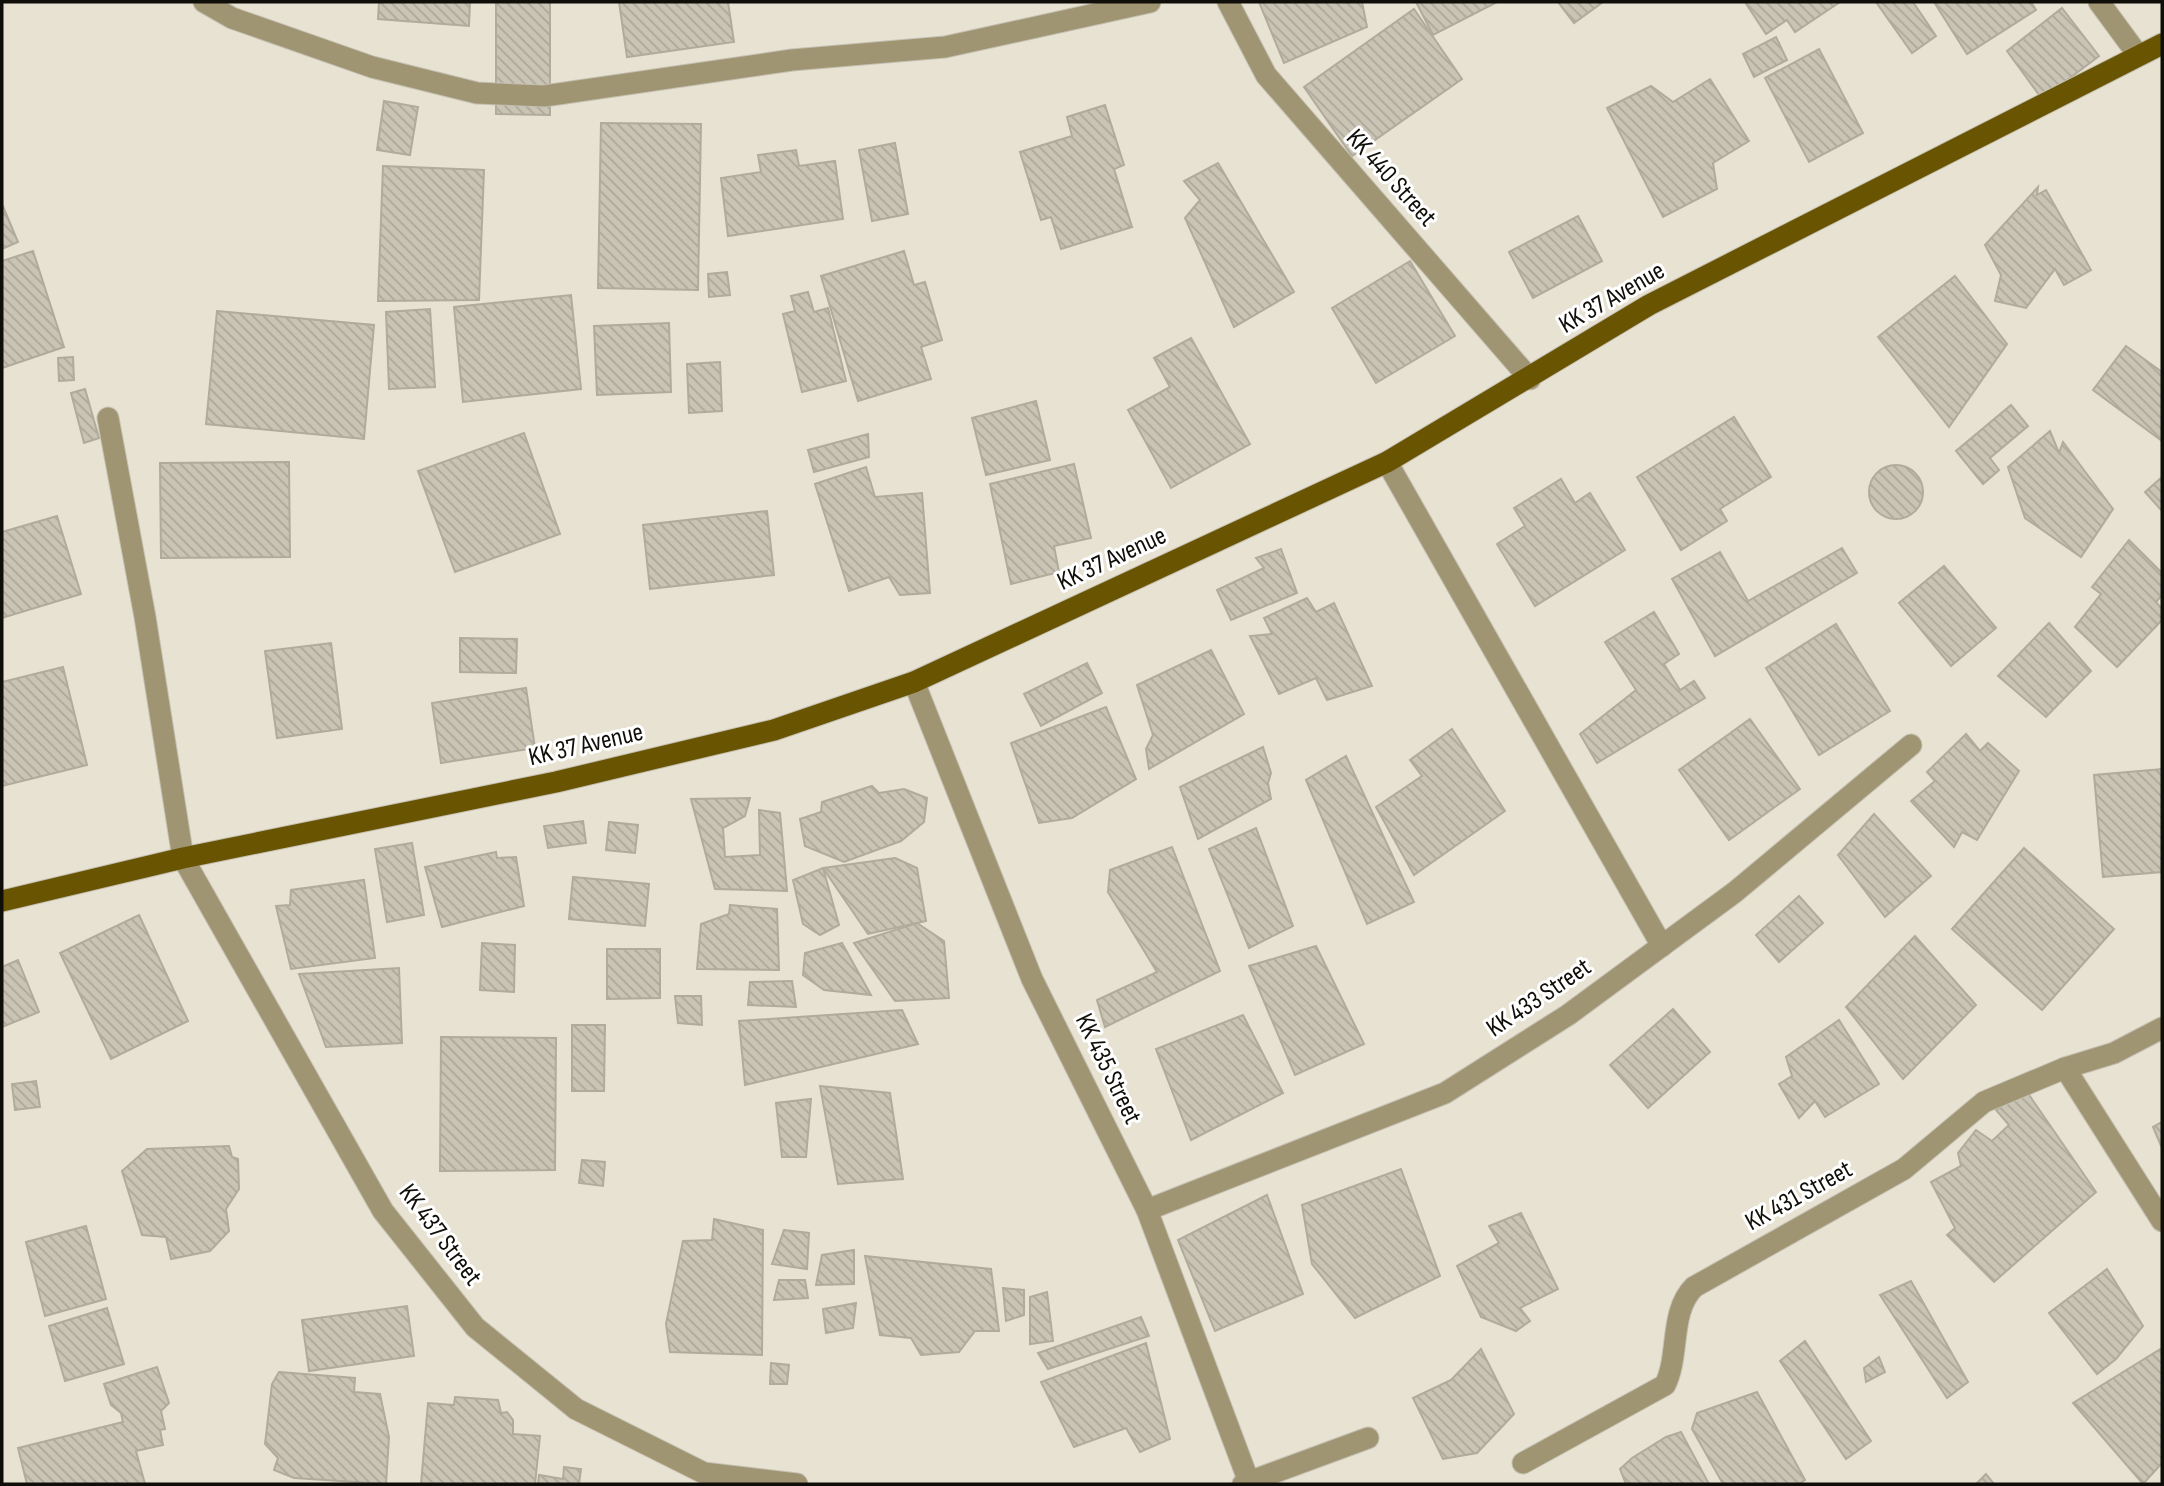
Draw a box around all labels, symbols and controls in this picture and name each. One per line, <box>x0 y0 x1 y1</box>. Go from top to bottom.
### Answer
street label: KK 440 Street <box>1339 123 1443 233</box>
street label: KK 37 Avenue <box>1554 255 1670 341</box>
street label: KK 37 Avenue <box>1053 520 1171 598</box>
street label: KK 37 Avenue <box>526 717 646 773</box>
street label: KK 433 Street <box>1481 952 1597 1044</box>
street label: KK 435 Street <box>1068 1009 1148 1129</box>
street label: KK 431 Street <box>1740 1154 1858 1238</box>
street label: KK 437 Street <box>392 1178 488 1292</box>

